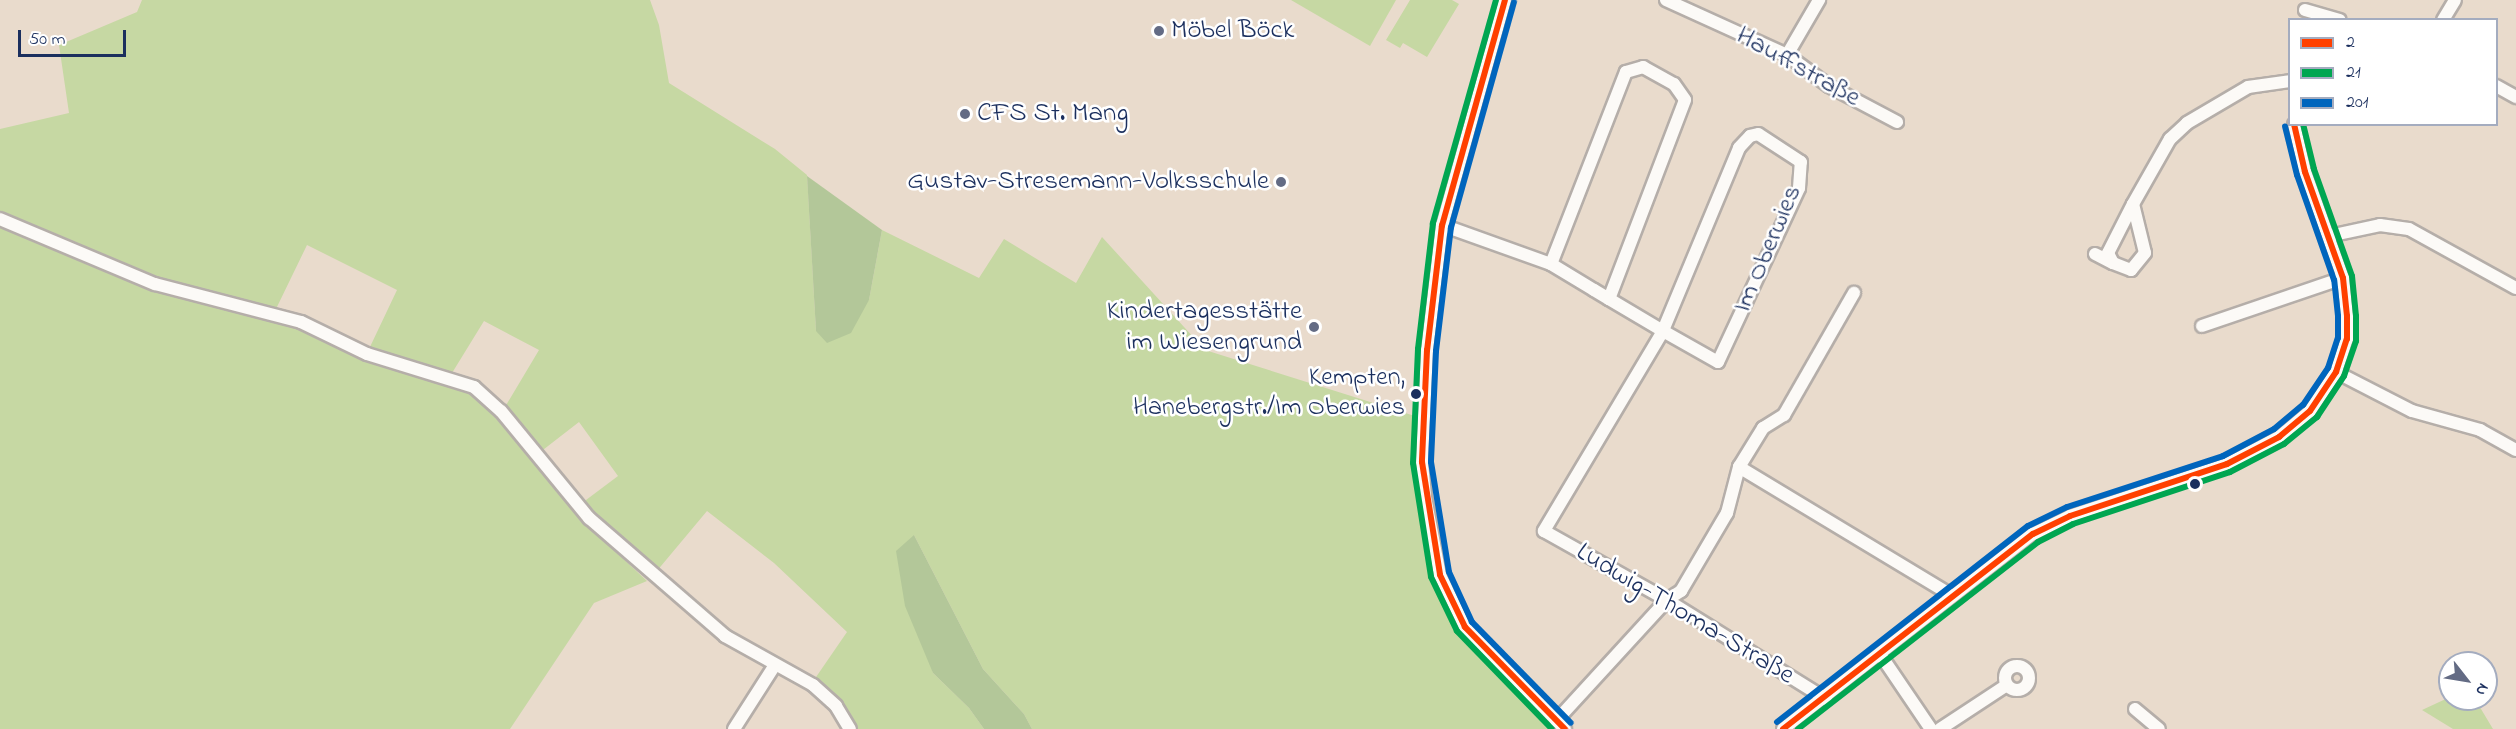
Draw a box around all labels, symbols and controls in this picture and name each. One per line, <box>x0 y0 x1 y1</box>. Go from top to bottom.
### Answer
place label: Möbel Böck <box>1171 15 1294 47</box>
scale bar <box>21 18 129 56</box>
legend <box>2288 18 2498 126</box>
street label: Hauffstraße <box>1730 20 1866 114</box>
marker: Möbel Böck <box>1152 24 1166 38</box>
text: 50 m <box>29 27 66 53</box>
text: 2 <box>2346 30 2355 56</box>
text: 21 <box>2346 60 2361 86</box>
text: 201 <box>2346 90 2368 116</box>
place label: CFS St. Mang <box>977 98 1128 130</box>
marker: CFS St. Mang <box>958 107 972 121</box>
place label: Gustav-Stresemann-Volksschule <box>907 166 1269 198</box>
marker: Gustav-Stresemann-Volksschule <box>1274 175 1288 189</box>
street label: Im Oberwies <box>1727 181 1809 317</box>
place label: Kindertagesstätte im Wiesengrund <box>1107 295 1302 358</box>
marker: Kindertagesstätte im Wiesengrund <box>1307 320 1321 334</box>
place label: Kempten, Hanebergstr./Im Oberwies <box>1133 363 1405 424</box>
marker: Kempten, Hanebergstr./Im Oberwies <box>1410 388 1422 400</box>
unlabelled marker <box>2189 478 2201 490</box>
street label: Ludwig-Thoma-Straße <box>1570 536 1800 692</box>
north arrow <box>2438 651 2498 711</box>
text: N <box>2469 678 2495 700</box>

